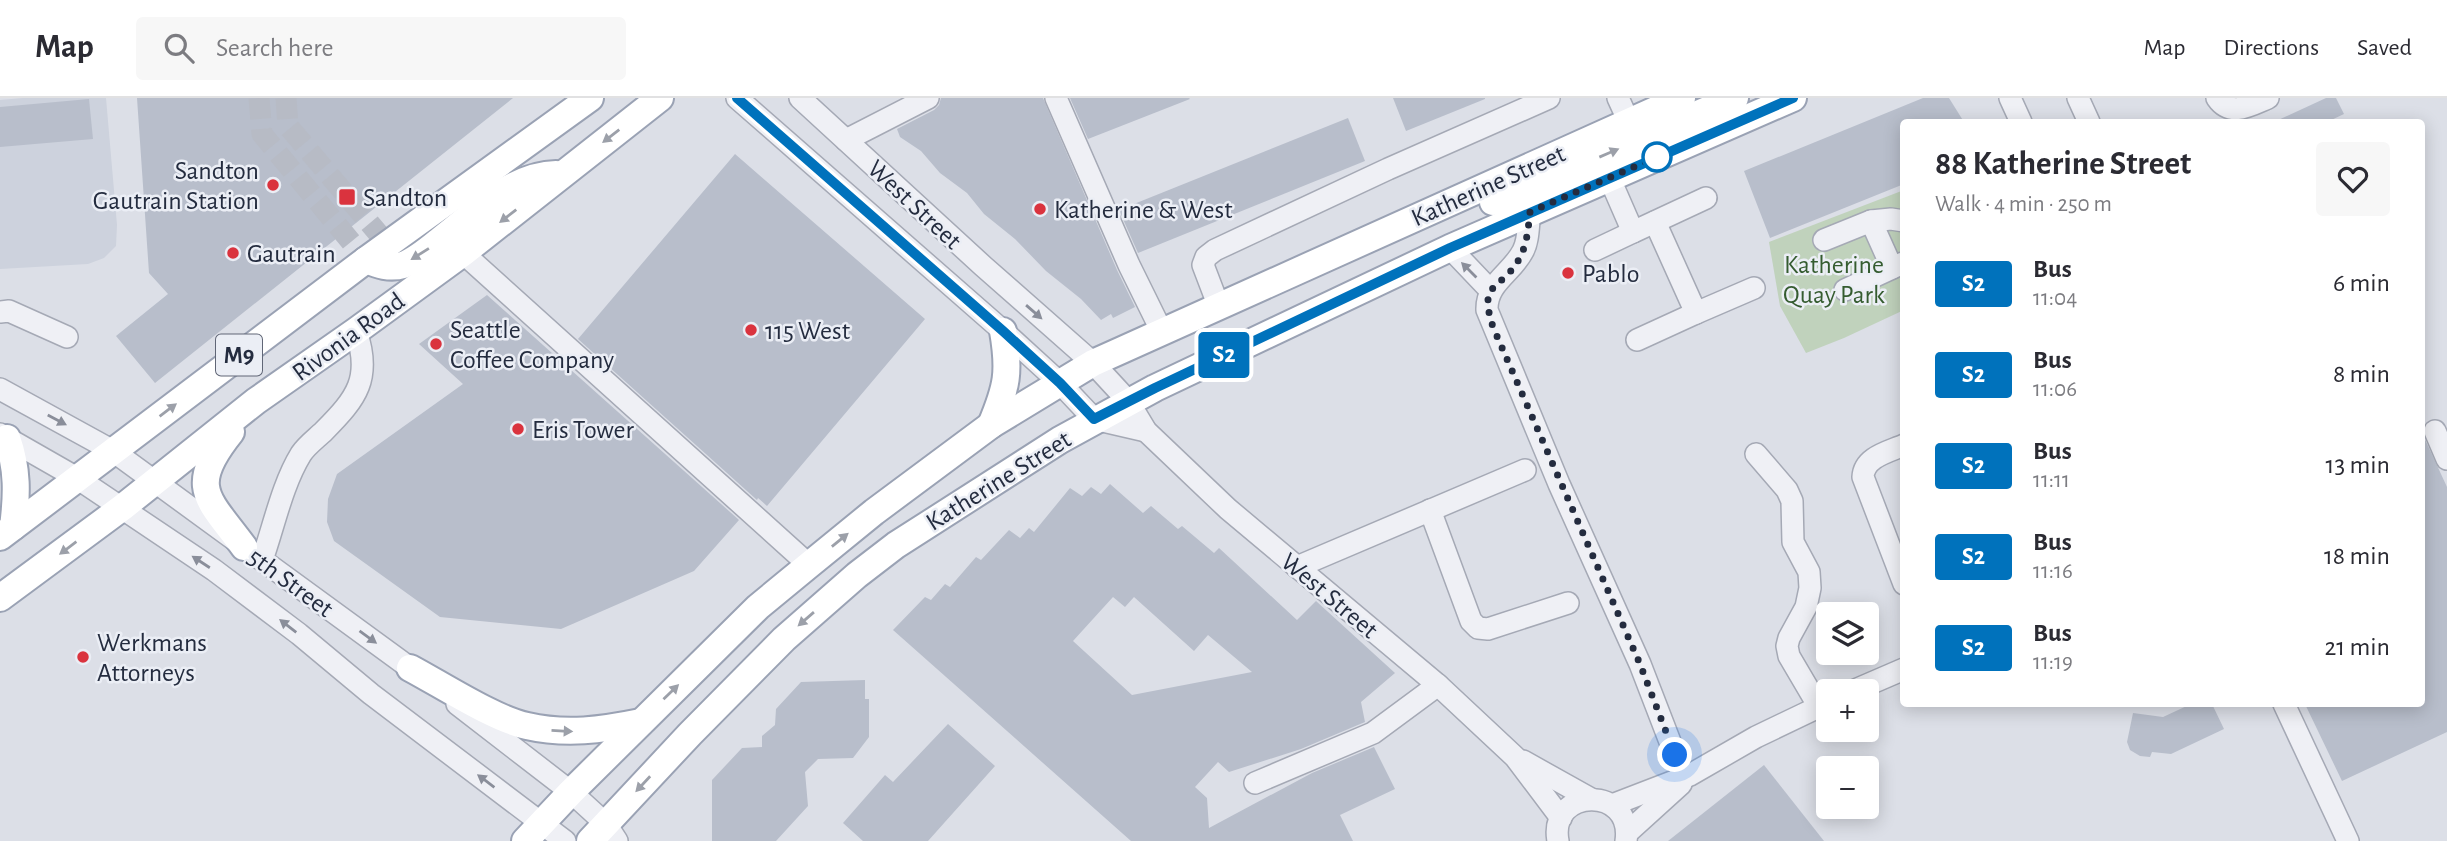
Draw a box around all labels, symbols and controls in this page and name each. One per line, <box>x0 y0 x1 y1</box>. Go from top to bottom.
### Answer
search box <box>136 17 626 80</box>
icon: search <box>160 29 198 67</box>
text: Map <box>35 31 94 64</box>
text: Search here <box>216 35 334 61</box>
text: Map <box>2143 36 2185 60</box>
text: Directions <box>2223 36 2319 60</box>
text: Saved <box>2357 36 2412 60</box>
one-way arrow <box>602 128 620 142</box>
street label: Katherine Street <box>1408 140 1569 231</box>
unlabelled marker <box>1642 142 1672 172</box>
button: heart <box>2316 142 2390 216</box>
one-way arrow <box>1598 147 1619 158</box>
text: 88 Katherine Street <box>1935 148 2191 181</box>
street label: West Street <box>862 155 966 254</box>
place label: Sandton Gautrain Station <box>93 158 259 214</box>
marker: Sandton Gautrain Station <box>265 177 281 193</box>
place label: Sandton <box>363 185 447 211</box>
marker: Sandton <box>337 187 357 207</box>
text: Walk · 4 min · 250 m <box>1935 193 2112 216</box>
place label: Katherine & West <box>1054 197 1232 223</box>
marker: Katherine & West <box>1032 201 1048 217</box>
one-way arrow <box>500 209 518 224</box>
place label: Gautrain <box>247 241 336 267</box>
marker: Gautrain <box>225 245 241 261</box>
one-way arrow <box>411 247 430 260</box>
park label: Katherine Quay Park <box>1783 252 1885 308</box>
text: Bus <box>2033 256 2072 282</box>
one-way arrow <box>1461 261 1478 278</box>
place label: Pablo <box>1582 261 1639 287</box>
marker: Pablo <box>1560 265 1576 281</box>
text: 6 min <box>2333 270 2390 296</box>
text: S2 <box>1962 272 1985 296</box>
text: 11:04 <box>2033 287 2077 310</box>
street label: Rivonia Road <box>288 288 409 386</box>
one-way arrow <box>1025 304 1043 320</box>
place label: Seattle Coffee Company <box>450 317 614 373</box>
place label: 115 West <box>765 318 850 344</box>
marker: 115 West <box>743 322 759 338</box>
line badge: S2 <box>1192 332 1256 378</box>
road number: M9 <box>216 334 262 376</box>
marker: Seattle Coffee Company <box>428 336 444 352</box>
text: S2 <box>1212 343 1236 367</box>
text: Bus <box>2033 347 2072 373</box>
text: 8 min <box>2333 361 2390 387</box>
text: S2 <box>1962 363 1985 387</box>
text: 11:06 <box>2033 378 2077 401</box>
one-way arrow <box>159 403 177 417</box>
one-way arrow <box>47 414 66 426</box>
place label: Eris Tower <box>532 417 634 443</box>
marker: Eris Tower <box>510 421 526 437</box>
street label: Katherine Street <box>922 426 1076 536</box>
text: Bus <box>2033 438 2072 464</box>
text: 13 min <box>2326 452 2390 478</box>
text: S2 <box>1962 454 1985 478</box>
text: 11:11 <box>2033 469 2070 492</box>
text: Bus <box>2033 529 2072 555</box>
one-way arrow <box>830 532 848 547</box>
one-way arrow <box>59 541 77 555</box>
street label: 5th Street <box>243 543 338 622</box>
text: 18 min <box>2324 543 2390 569</box>
text: S2 <box>1962 545 1985 569</box>
street label: West Street <box>1276 548 1383 643</box>
one-way arrow <box>192 555 211 568</box>
text: 11:16 <box>2033 560 2073 583</box>
map controls <box>1816 602 1879 819</box>
button: layers <box>1816 602 1879 665</box>
one-way arrow <box>797 611 815 627</box>
one-way arrow <box>279 619 297 634</box>
text: Bus <box>2033 620 2072 646</box>
place label: Werkmans Attorneys <box>97 630 207 686</box>
one-way arrow <box>358 630 377 644</box>
text: 21 min <box>2324 634 2390 660</box>
text: S2 <box>1962 636 1985 660</box>
marker: Werkmans Attorneys <box>75 649 91 665</box>
text: 11:19 <box>2033 651 2073 674</box>
button: + <box>1816 679 1879 742</box>
one-way arrow <box>663 684 680 701</box>
one-way arrow <box>551 725 573 736</box>
your location <box>1657 737 1692 772</box>
button: − <box>1816 756 1879 819</box>
one-way arrow <box>477 775 495 789</box>
one-way arrow <box>636 775 652 792</box>

